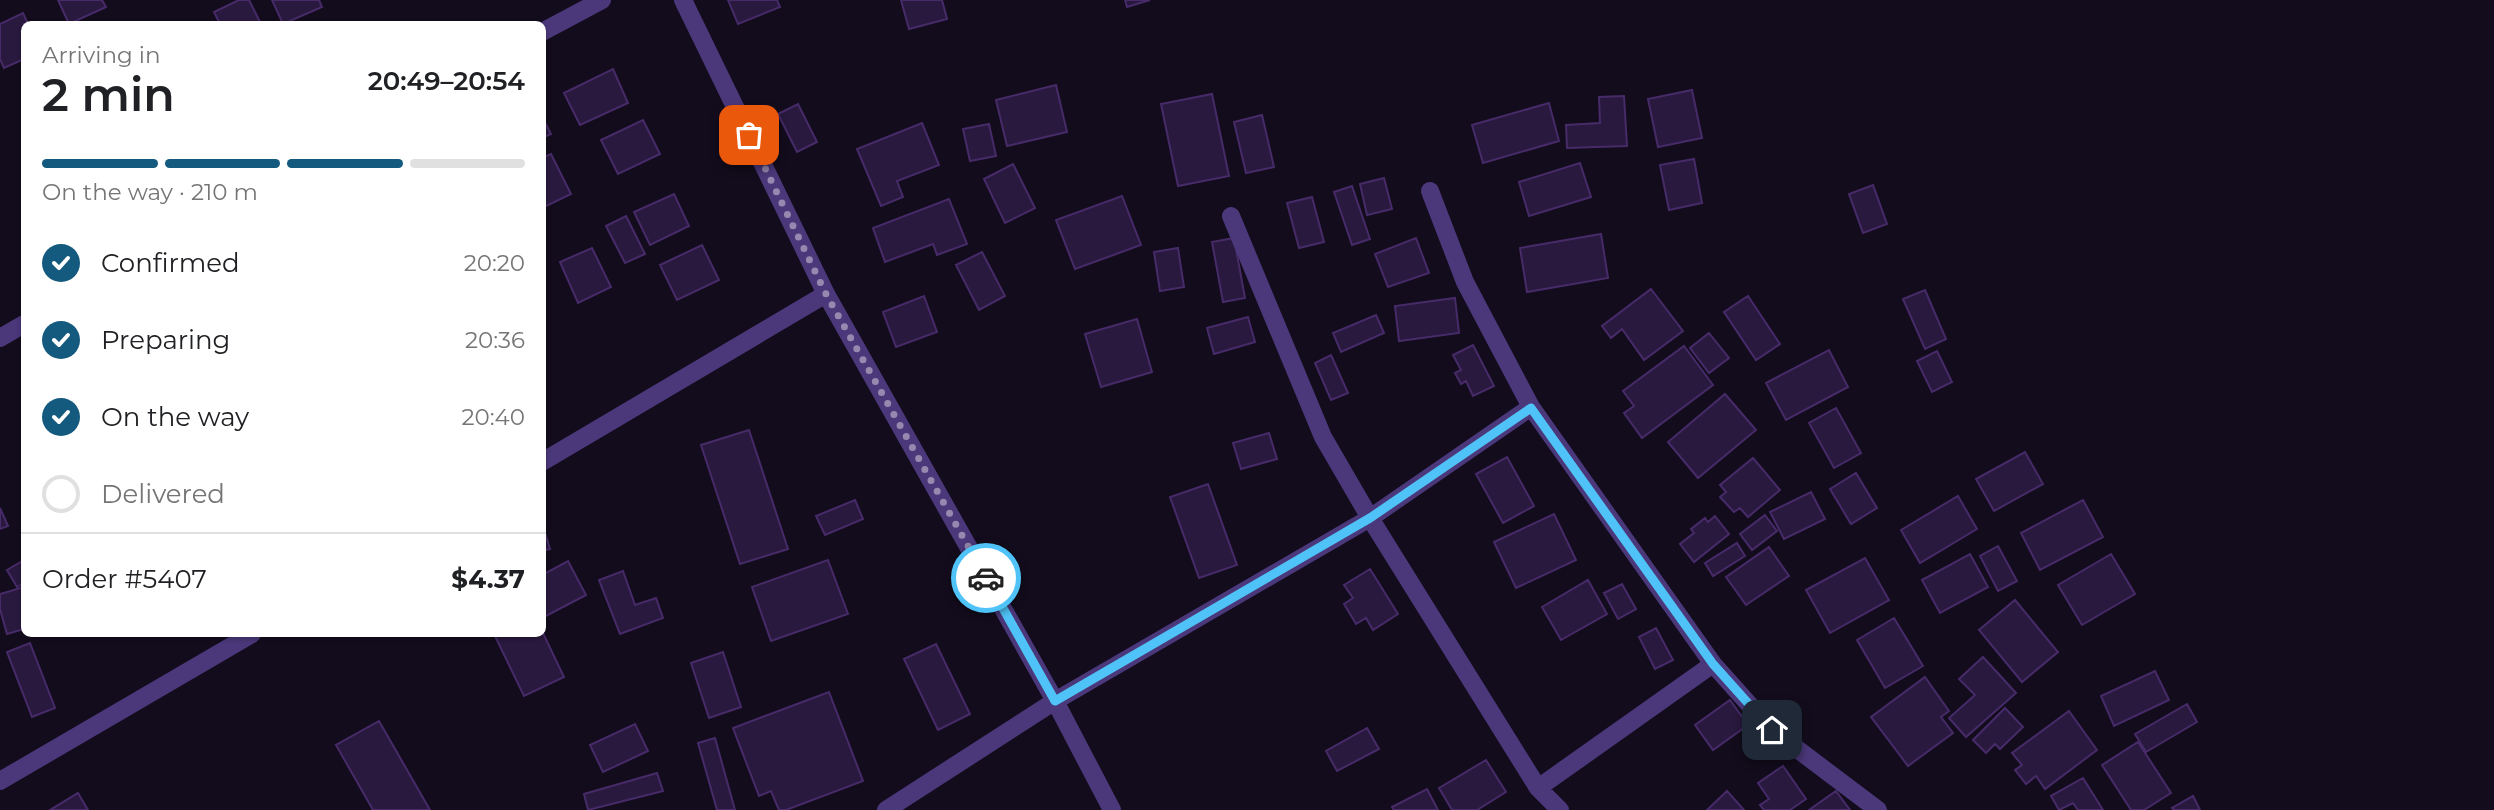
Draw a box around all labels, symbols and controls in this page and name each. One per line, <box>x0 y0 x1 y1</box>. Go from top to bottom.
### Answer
text: Arriving in <box>42 41 161 69</box>
text: 20:49–20:54 <box>368 65 525 97</box>
text: 2 min <box>42 66 175 123</box>
pin <box>719 105 779 165</box>
icon: bag <box>730 116 768 154</box>
text: On the way · 210 m <box>42 178 258 206</box>
icon: check <box>42 244 80 282</box>
text: Confirmed <box>101 247 240 279</box>
text: 20:20 <box>464 249 525 277</box>
icon: check <box>42 321 80 359</box>
text: Preparing <box>101 324 230 356</box>
text: 20:36 <box>465 326 525 354</box>
icon: check <box>42 398 80 436</box>
text: On the way <box>101 401 249 433</box>
text: 20:40 <box>461 403 525 431</box>
text: Delivered <box>101 478 225 510</box>
courier <box>951 543 1021 613</box>
icon: car <box>967 559 1005 597</box>
text: Order #5407 <box>42 563 207 595</box>
text: $4.37 <box>451 563 525 595</box>
pin <box>1742 700 1802 760</box>
icon: home <box>1753 711 1791 749</box>

